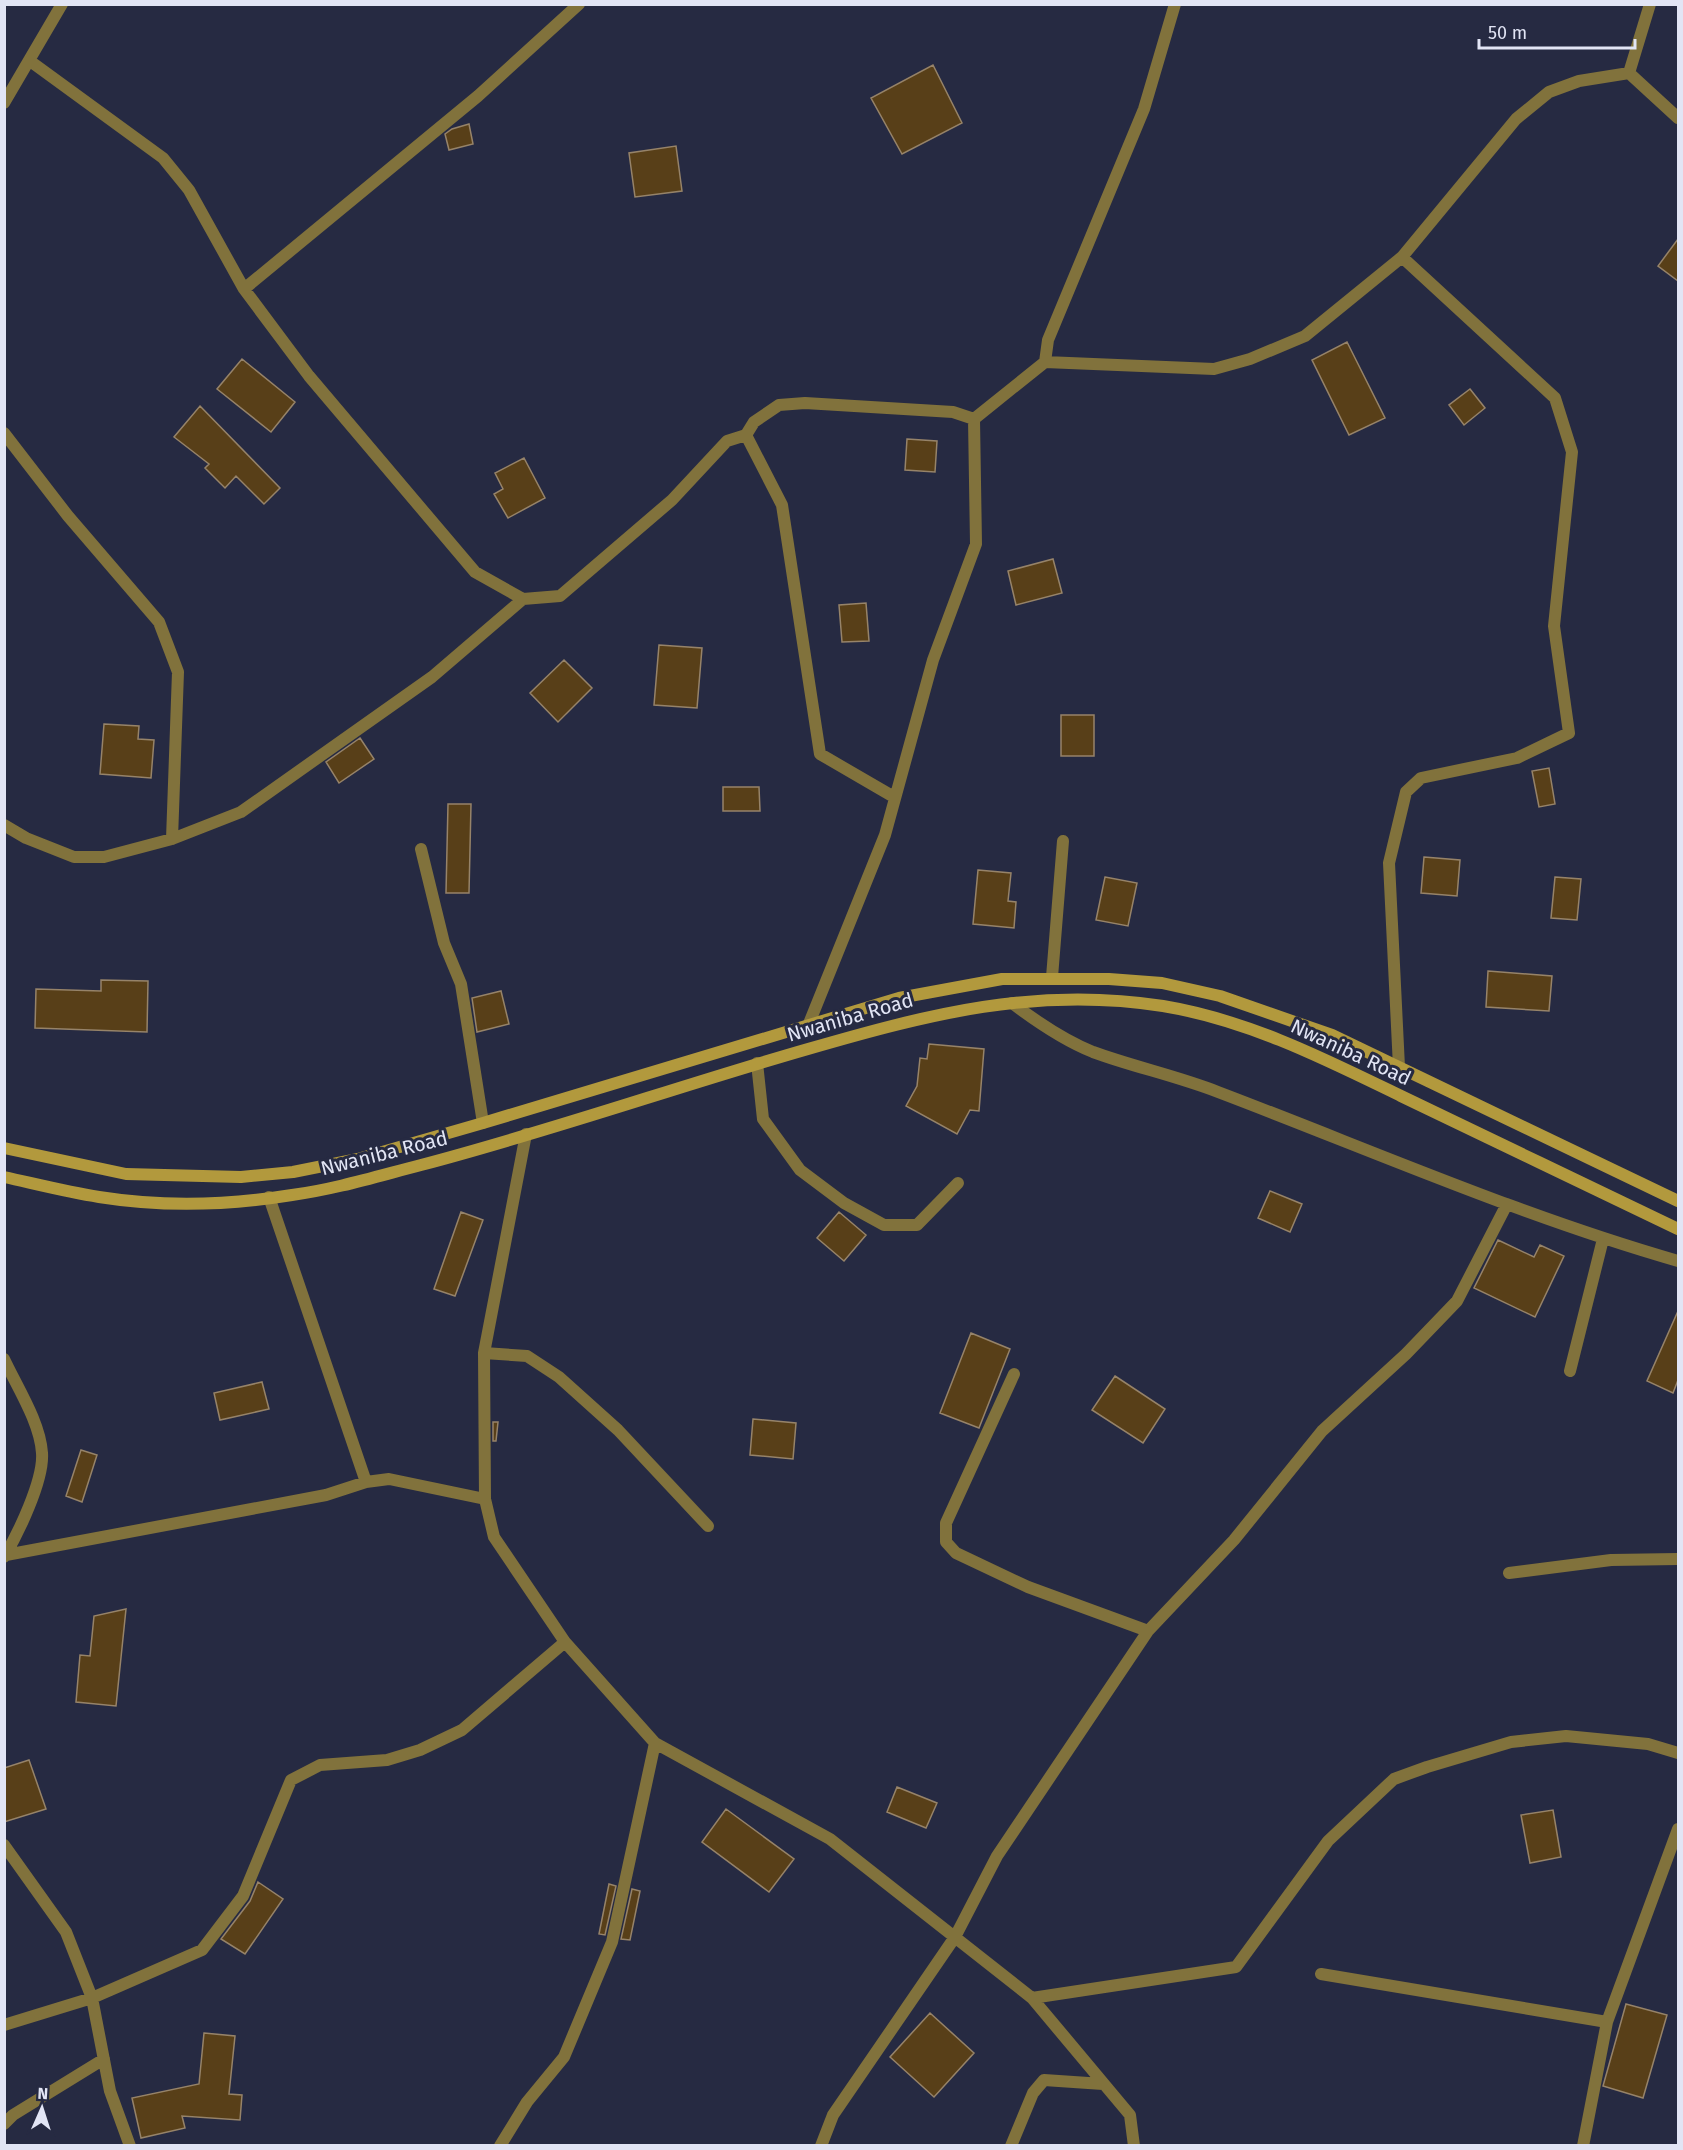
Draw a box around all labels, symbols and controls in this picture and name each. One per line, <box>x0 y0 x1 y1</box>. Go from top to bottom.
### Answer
scale bar <box>1479 12 1635 50</box>
text: 50 m <box>1488 22 1527 44</box>
street label: Nwaniba Road <box>784 988 916 1046</box>
street label: Nwaniba Road <box>1287 1014 1415 1090</box>
street label: Nwaniba Road <box>318 1126 450 1180</box>
north arrow <box>12 2078 72 2138</box>
text: N <box>37 2084 49 2103</box>

